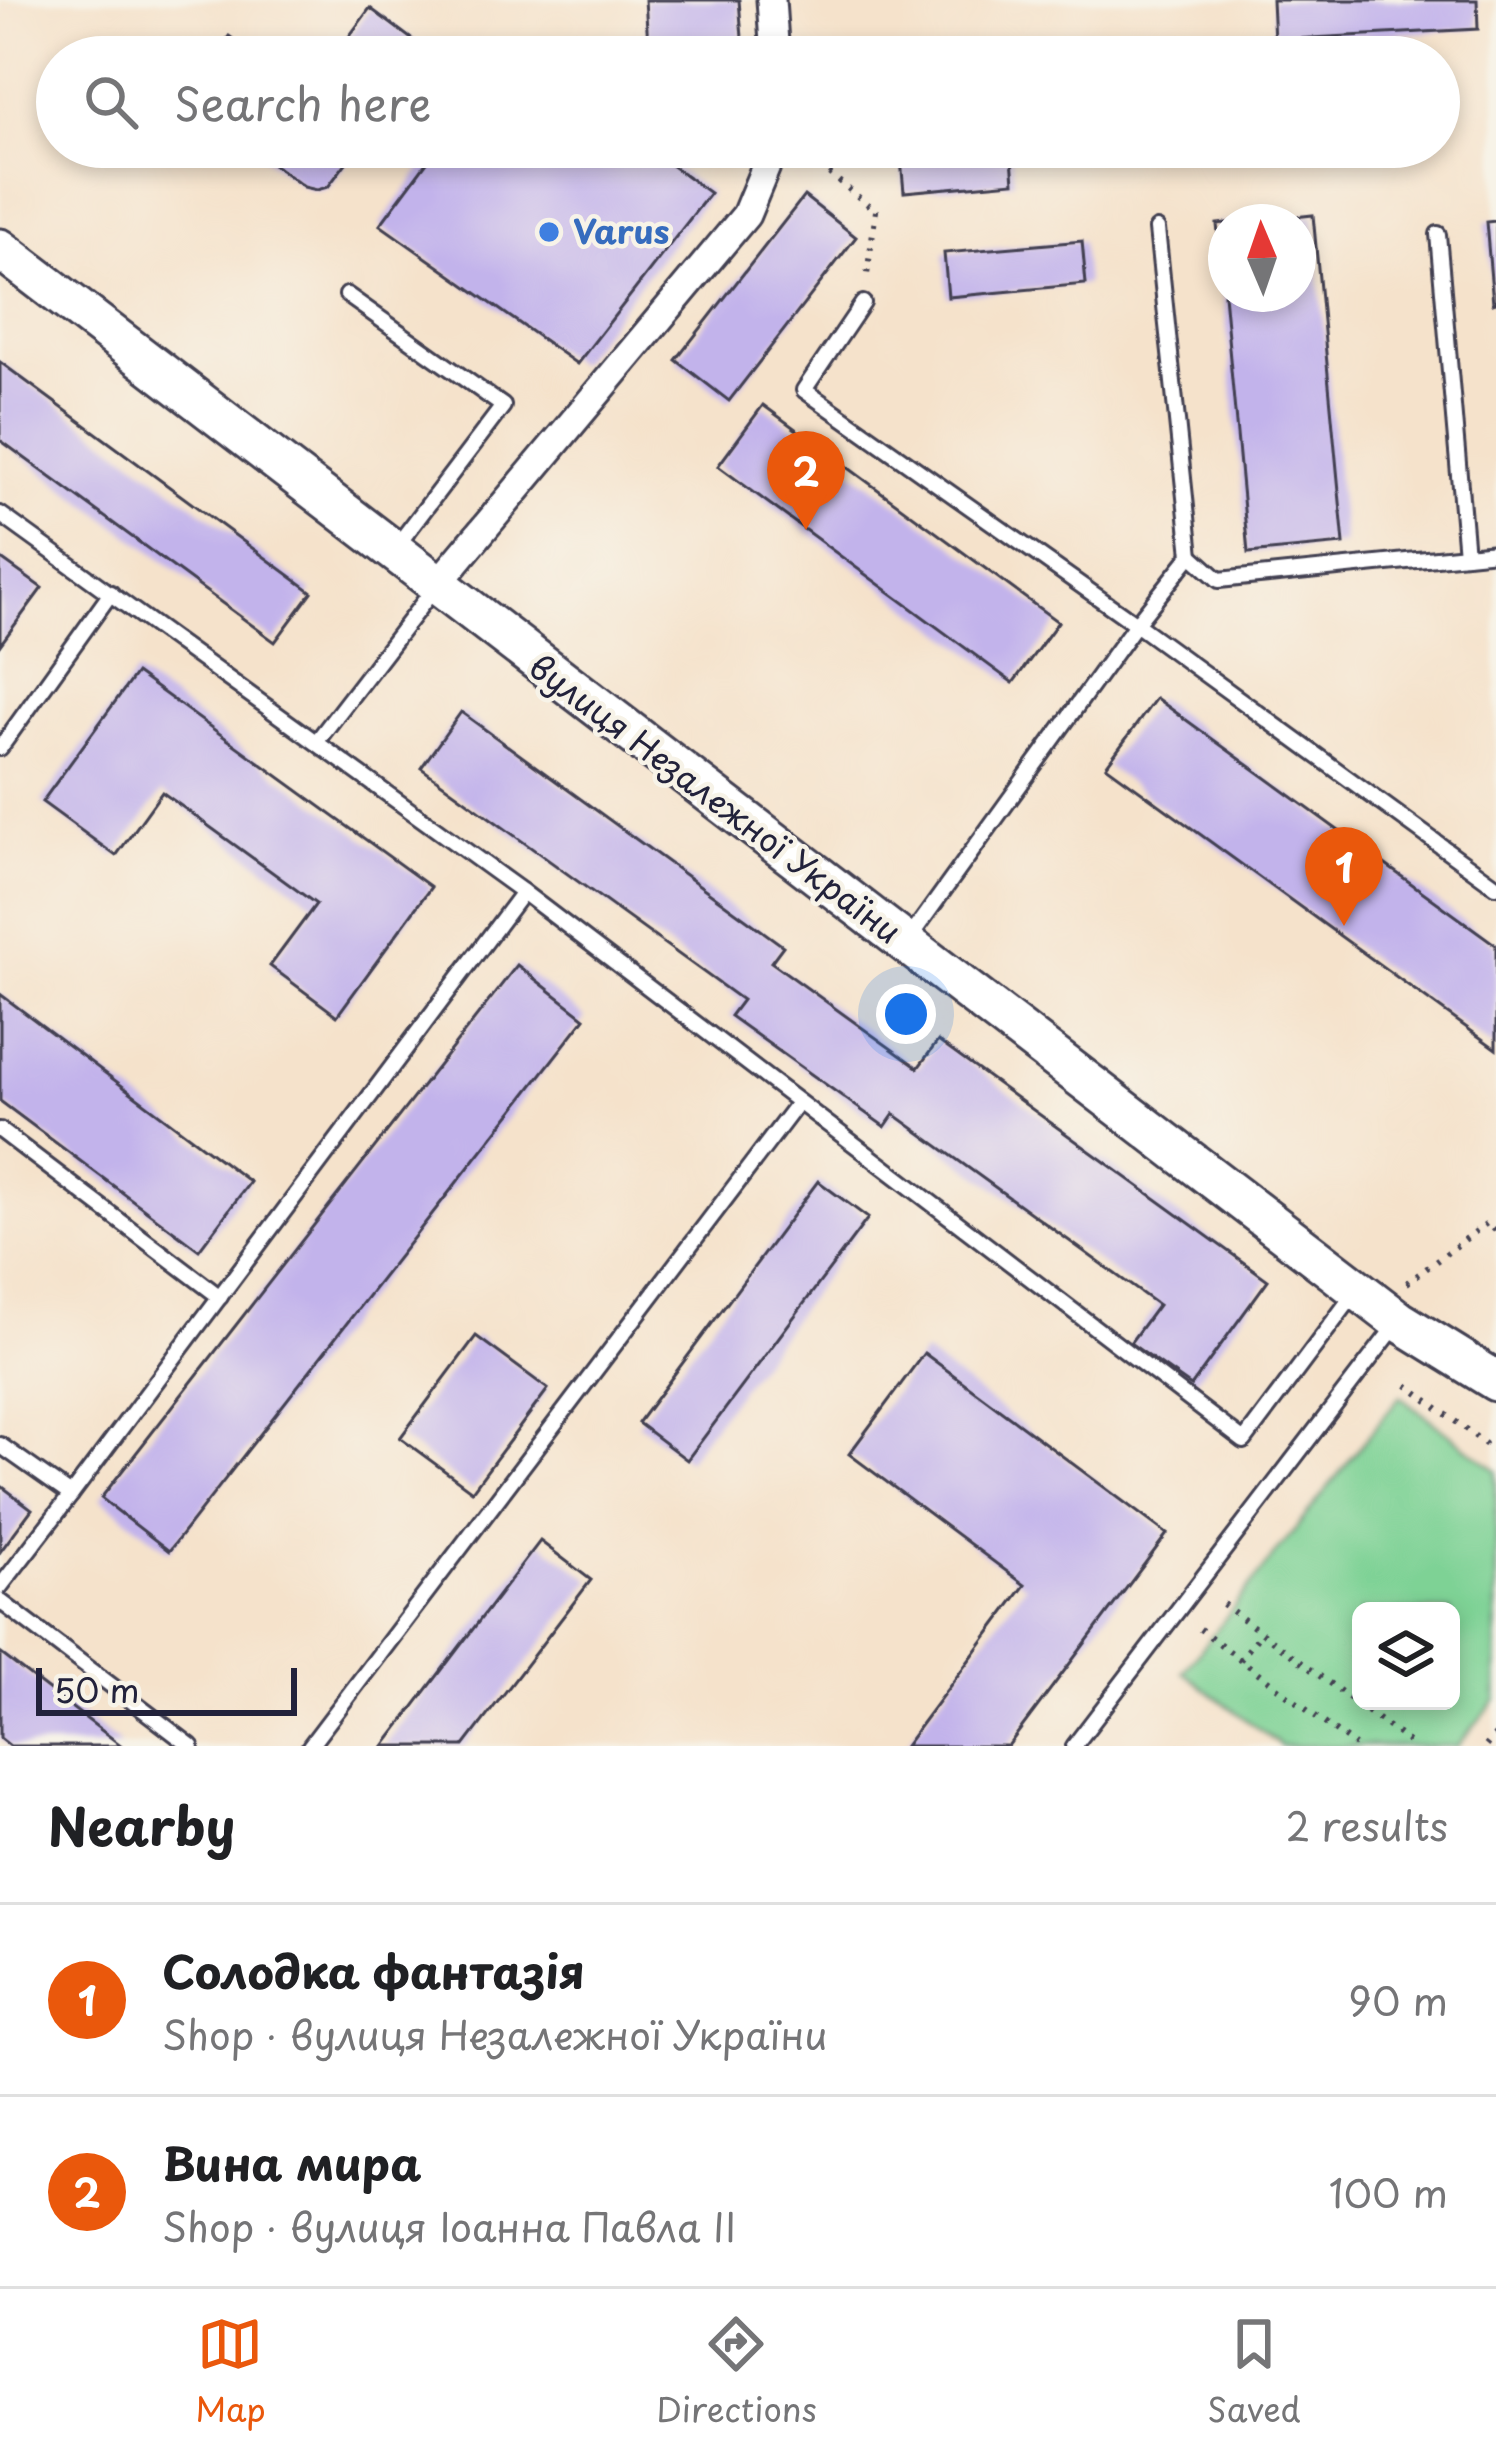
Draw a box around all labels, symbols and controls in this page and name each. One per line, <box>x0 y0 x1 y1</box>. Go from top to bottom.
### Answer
search box <box>36 36 1460 168</box>
text: Search here <box>174 68 431 136</box>
icon: search <box>78 69 144 135</box>
north arrow <box>1208 204 1316 312</box>
place label: Varus <box>573 205 669 255</box>
marker: Varus <box>536 219 562 245</box>
pin: 2 <box>767 431 845 530</box>
street label: вулиця Незалежної України <box>520 641 913 954</box>
pin: 1 <box>1305 827 1383 926</box>
your location <box>876 984 936 1044</box>
map controls <box>1352 1602 1460 1710</box>
button: layers <box>1352 1602 1460 1710</box>
scale bar <box>36 1662 297 1715</box>
text: 50 m <box>54 1664 140 1714</box>
text: Nearby <box>48 1786 235 1863</box>
text: 2 results <box>1286 1795 1448 1854</box>
text: Солодка фантазія <box>162 1936 585 2004</box>
text: 1 <box>78 1970 96 2029</box>
text: 90 m <box>1348 1970 1448 2029</box>
text: Shop · вулиця Незалежної України <box>162 2004 827 2063</box>
text: Вина мира <box>162 2128 422 2196</box>
text: 2 <box>73 2162 101 2221</box>
text: 100 m <box>1329 2162 1448 2221</box>
text: Shop · вулиця Іоанна Павла ІІ <box>162 2196 736 2255</box>
tab: Map <box>195 2311 266 2433</box>
tab: Directions <box>656 2311 817 2433</box>
tab: Saved <box>1207 2311 1301 2433</box>

